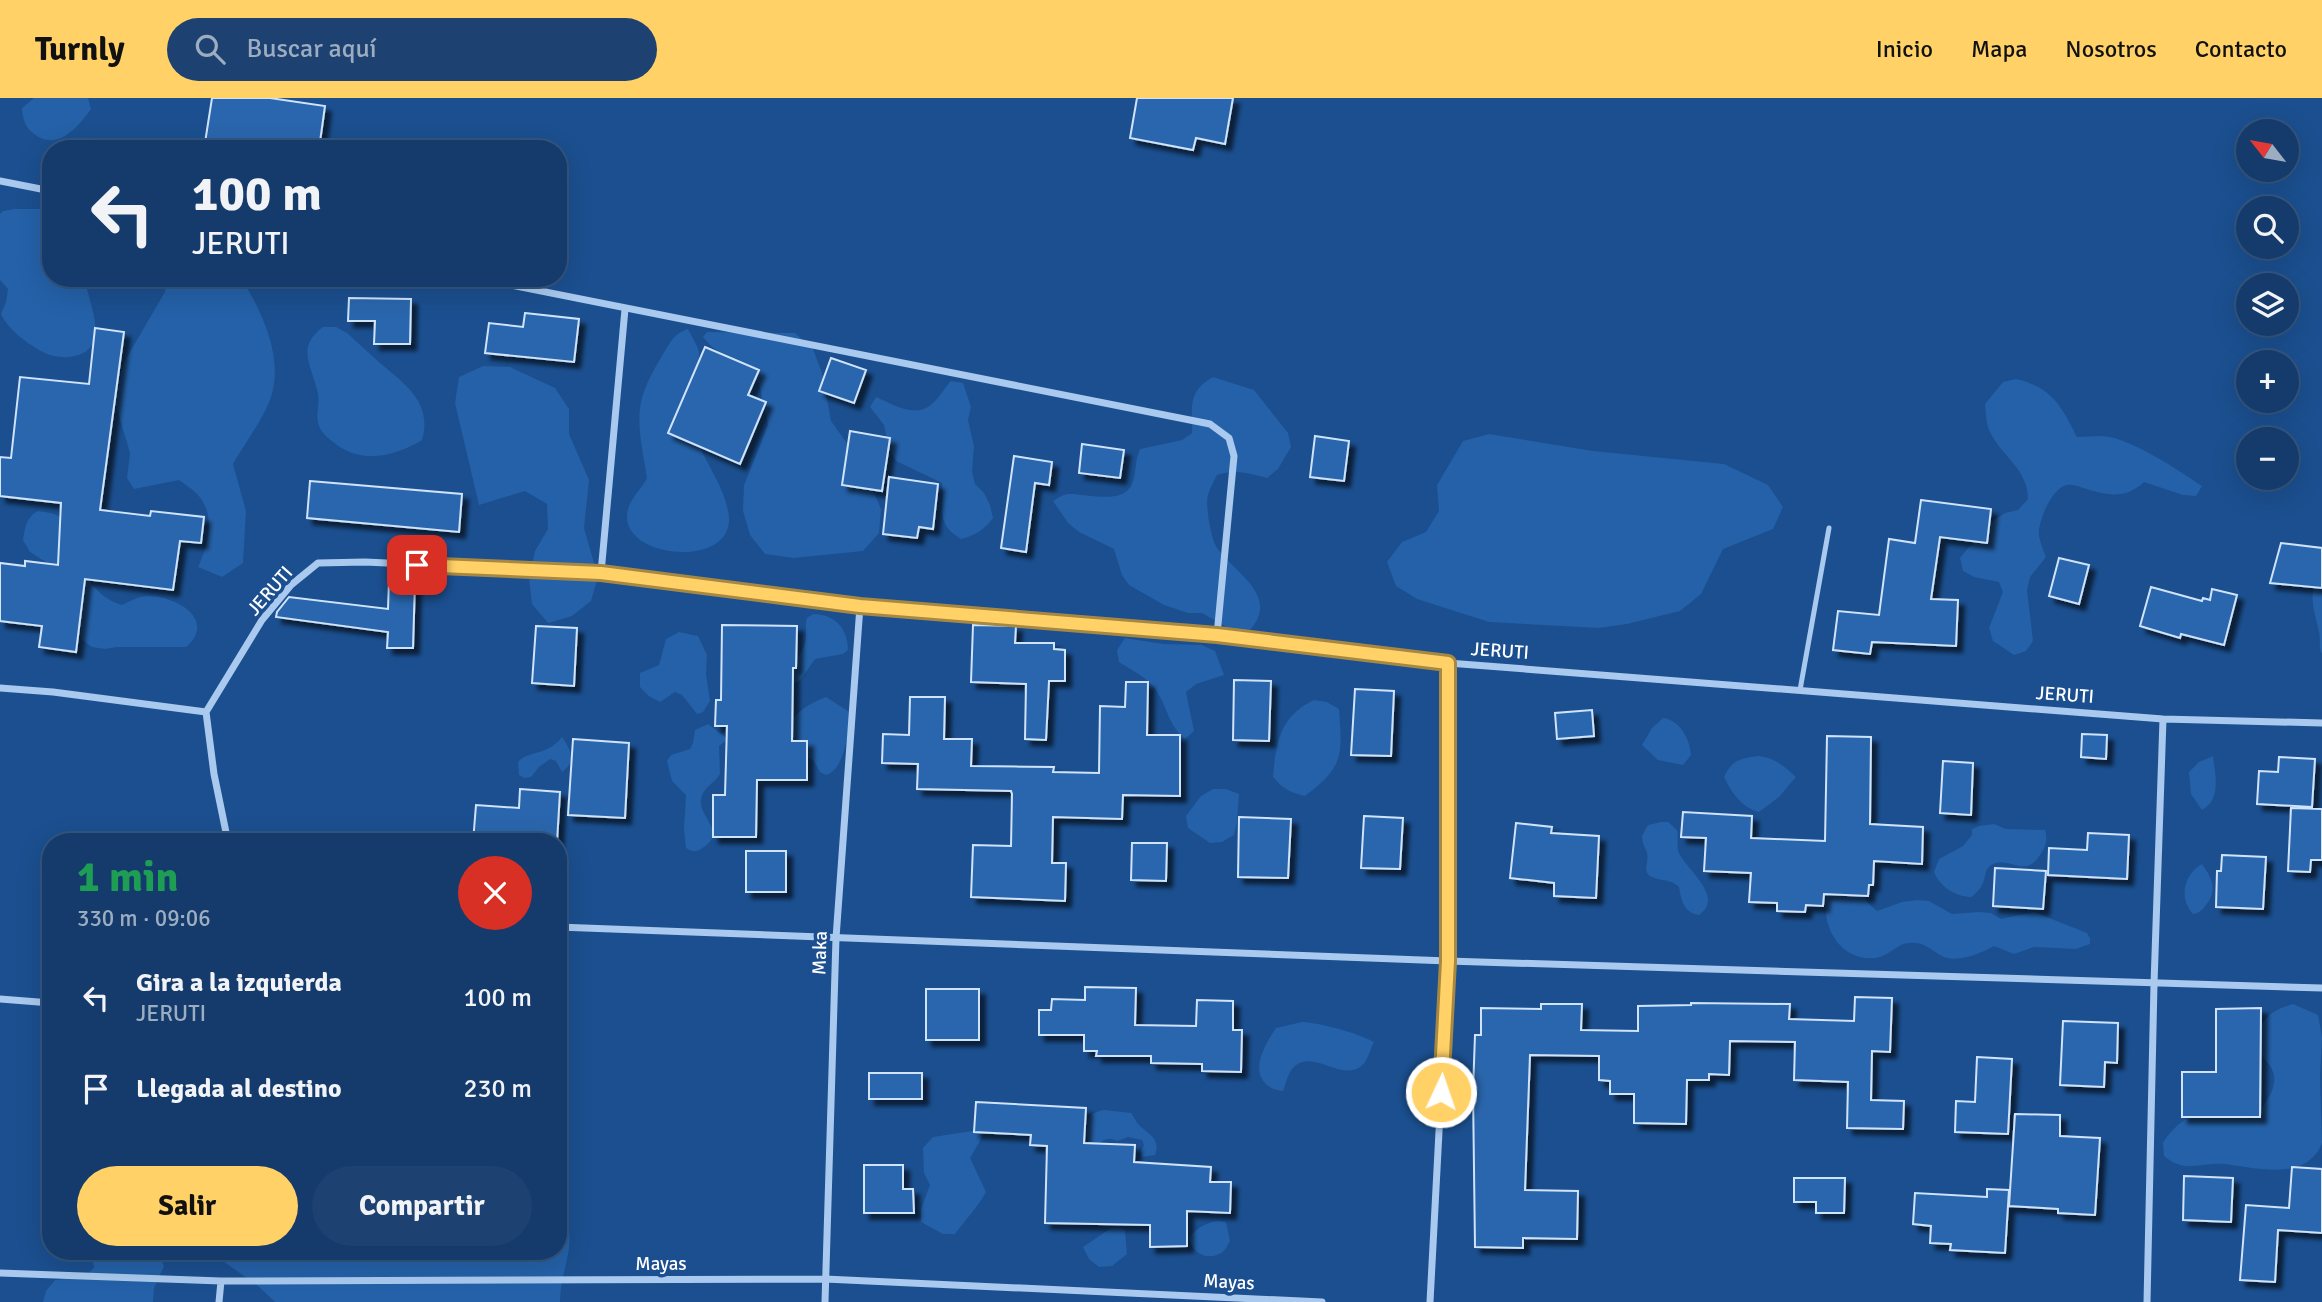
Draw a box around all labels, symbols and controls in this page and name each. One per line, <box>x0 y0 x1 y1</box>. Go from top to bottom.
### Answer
search box <box>167 18 657 81</box>
text: Turnly <box>35 29 125 70</box>
icon: search <box>191 30 229 68</box>
text: Buscar aquí <box>247 33 377 65</box>
text: Inicio <box>1876 34 1933 64</box>
text: Mapa <box>1971 34 2027 64</box>
text: Nosotros <box>2065 34 2157 64</box>
text: Contacto <box>2195 34 2287 64</box>
north arrow <box>2236 119 2300 182</box>
map controls <box>2236 119 2299 490</box>
text: 100 m <box>192 164 322 224</box>
icon: left <box>77 168 168 259</box>
button: search <box>2236 196 2299 259</box>
text: JERUTI <box>192 224 290 263</box>
button: layers <box>2236 273 2299 336</box>
button: + <box>2236 350 2299 413</box>
button: − <box>2236 427 2299 490</box>
pin <box>387 535 447 595</box>
icon: arrive <box>398 546 436 584</box>
street label: JERUTI <box>242 561 298 621</box>
street label: JERUTI <box>1470 637 1530 665</box>
street label: JERUTI <box>2035 681 2095 709</box>
text: 1 min <box>77 852 178 903</box>
button: close <box>458 856 532 930</box>
text: 330 m · 09:06 <box>77 904 211 933</box>
street label: Maka <box>807 931 833 975</box>
text: Gira a la izquierda <box>136 967 342 999</box>
icon: left <box>77 979 115 1017</box>
text: 100 m <box>463 982 532 1014</box>
text: JERUTI <box>136 999 206 1028</box>
position arrow <box>1404 1055 1478 1129</box>
icon: arrive <box>77 1070 115 1108</box>
text: Llegada al destino <box>136 1073 342 1105</box>
text: 230 m <box>463 1073 532 1105</box>
button: Salir <box>77 1166 298 1246</box>
button: Compartir <box>312 1166 532 1246</box>
street label: Mayas <box>635 1252 687 1276</box>
street label: Mayas <box>1203 1269 1255 1295</box>

